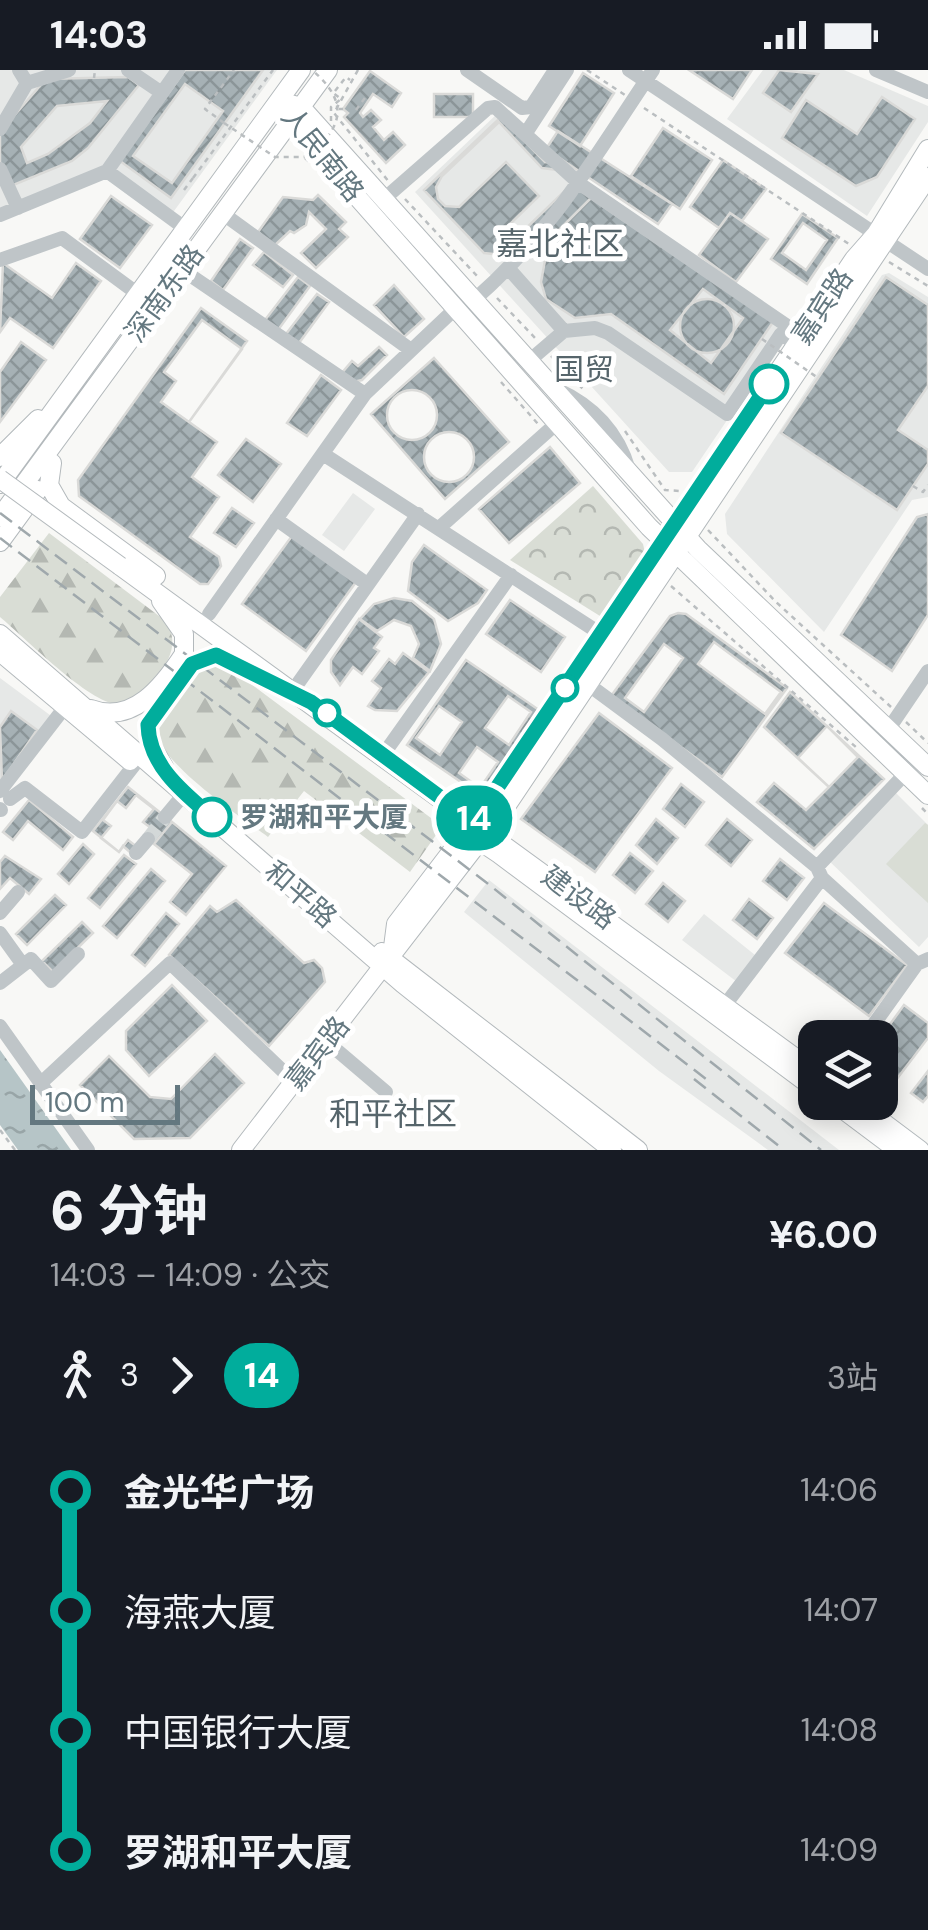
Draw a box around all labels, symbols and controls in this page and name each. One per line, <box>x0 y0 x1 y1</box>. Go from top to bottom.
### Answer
text: 14:03 <box>50 10 148 60</box>
street label: 人民南路 <box>273 99 372 209</box>
district label: 嘉北社区 <box>496 223 624 265</box>
street label: 深南东路 <box>117 237 212 349</box>
street label: 嘉宾路 <box>784 261 861 351</box>
district label: 国贸 <box>554 350 614 389</box>
unlabelled marker <box>750 365 788 403</box>
unlabelled marker <box>552 675 578 701</box>
unlabelled marker <box>314 700 340 726</box>
line badge: 14 <box>429 786 519 850</box>
text: 14 <box>456 795 492 841</box>
marker: 罗湖和平大厦 <box>193 798 231 836</box>
place label: 罗湖和平大厦 <box>240 799 408 836</box>
street label: 和平路 <box>257 853 345 936</box>
street label: 建设路 <box>534 857 623 937</box>
street label: 嘉宾路 <box>277 1009 358 1098</box>
map controls <box>798 1020 898 1120</box>
button: layers <box>798 1020 898 1120</box>
scale bar <box>30 1080 180 1124</box>
text: 100 m <box>45 1084 124 1121</box>
district label: 和平社区 <box>329 1093 457 1135</box>
text: 6 分钟 <box>50 1175 208 1247</box>
text: ¥6.00 <box>769 1210 878 1260</box>
text: 14:03 – 14:09 · 公交 <box>50 1254 330 1296</box>
icon: walk <box>50 1348 105 1403</box>
icon: forward <box>154 1348 209 1403</box>
text: 14 <box>244 1352 279 1398</box>
text: 3 <box>120 1354 139 1396</box>
text: 3站 <box>827 1357 878 1399</box>
text: 金光华广场 <box>124 1468 314 1518</box>
text: 14:06 <box>800 1469 878 1511</box>
text: 海燕大厦 <box>124 1588 276 1638</box>
text: 14:07 <box>804 1589 878 1631</box>
text: 中国银行大厦 <box>124 1708 352 1758</box>
text: 14:08 <box>801 1709 878 1751</box>
text: 罗湖和平大厦 <box>124 1828 352 1878</box>
text: 14:09 <box>800 1829 878 1871</box>

